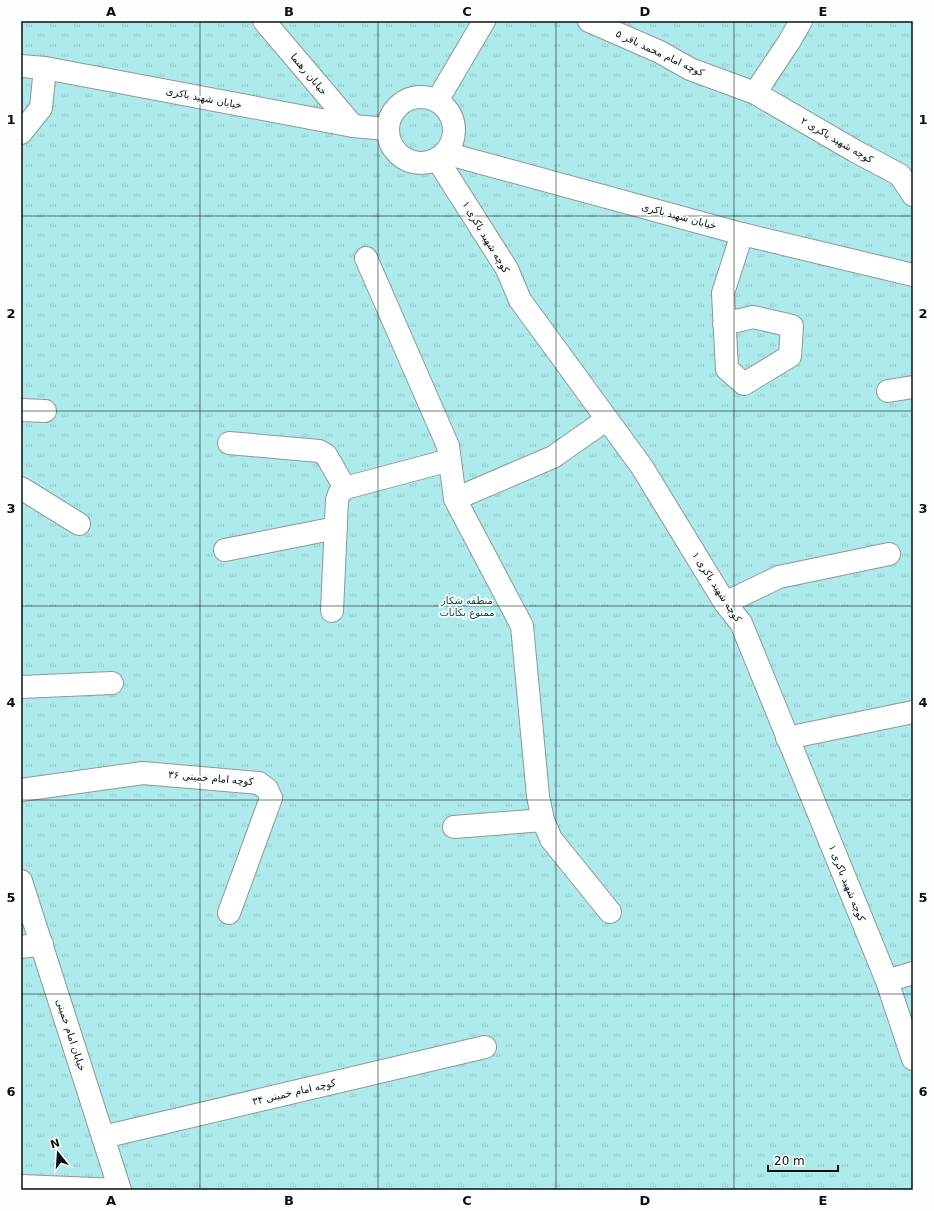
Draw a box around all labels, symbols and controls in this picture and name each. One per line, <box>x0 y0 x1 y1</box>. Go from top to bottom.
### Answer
text: A <box>106 4 116 19</box>
text: B <box>284 4 294 19</box>
text: C <box>462 4 472 19</box>
text: D <box>640 4 651 19</box>
text: E <box>819 4 827 19</box>
street label: کوچه امام محمد باقر ۵ <box>614 28 706 78</box>
street label: خیابان رهنما <box>289 51 329 97</box>
street label: خیابان شهید باکری <box>165 85 243 112</box>
text: 1 <box>6 112 16 127</box>
text: 1 <box>918 112 928 127</box>
street label: کوچه شهید باکری ۲ <box>798 115 875 166</box>
street label: کوچه شهید باکری ۱ <box>459 199 512 276</box>
street label: خیابان شهید باکری <box>640 201 718 232</box>
text: 2 <box>6 306 16 321</box>
text: 2 <box>918 306 928 321</box>
text: 3 <box>6 501 16 516</box>
text: 3 <box>918 501 928 516</box>
street label: کوچه شهید باکری ۱ <box>689 550 744 625</box>
park label: منطقه شکار ممنوع یکانات <box>439 595 495 619</box>
text: 4 <box>6 695 16 710</box>
text: 4 <box>918 695 928 710</box>
street label: کوچه امام خمینی ۳۶ <box>168 769 254 787</box>
street label: کوچه شهید باکری ۱ <box>826 843 867 923</box>
text: 5 <box>6 890 16 905</box>
text: 5 <box>918 890 928 905</box>
street label: خیابان امام خمینی <box>54 997 88 1073</box>
street label: کوچه امام خمینی ۳۴ <box>251 1077 337 1107</box>
text: 6 <box>6 1084 16 1099</box>
text: 6 <box>918 1084 928 1099</box>
north arrow <box>38 1133 78 1173</box>
text: N <box>49 1136 62 1151</box>
scale bar <box>768 1147 838 1173</box>
text: 20 m <box>774 1154 805 1168</box>
text: A <box>106 1193 116 1208</box>
text: B <box>284 1193 294 1208</box>
text: C <box>462 1193 472 1208</box>
text: D <box>640 1193 651 1208</box>
text: E <box>819 1193 827 1208</box>

